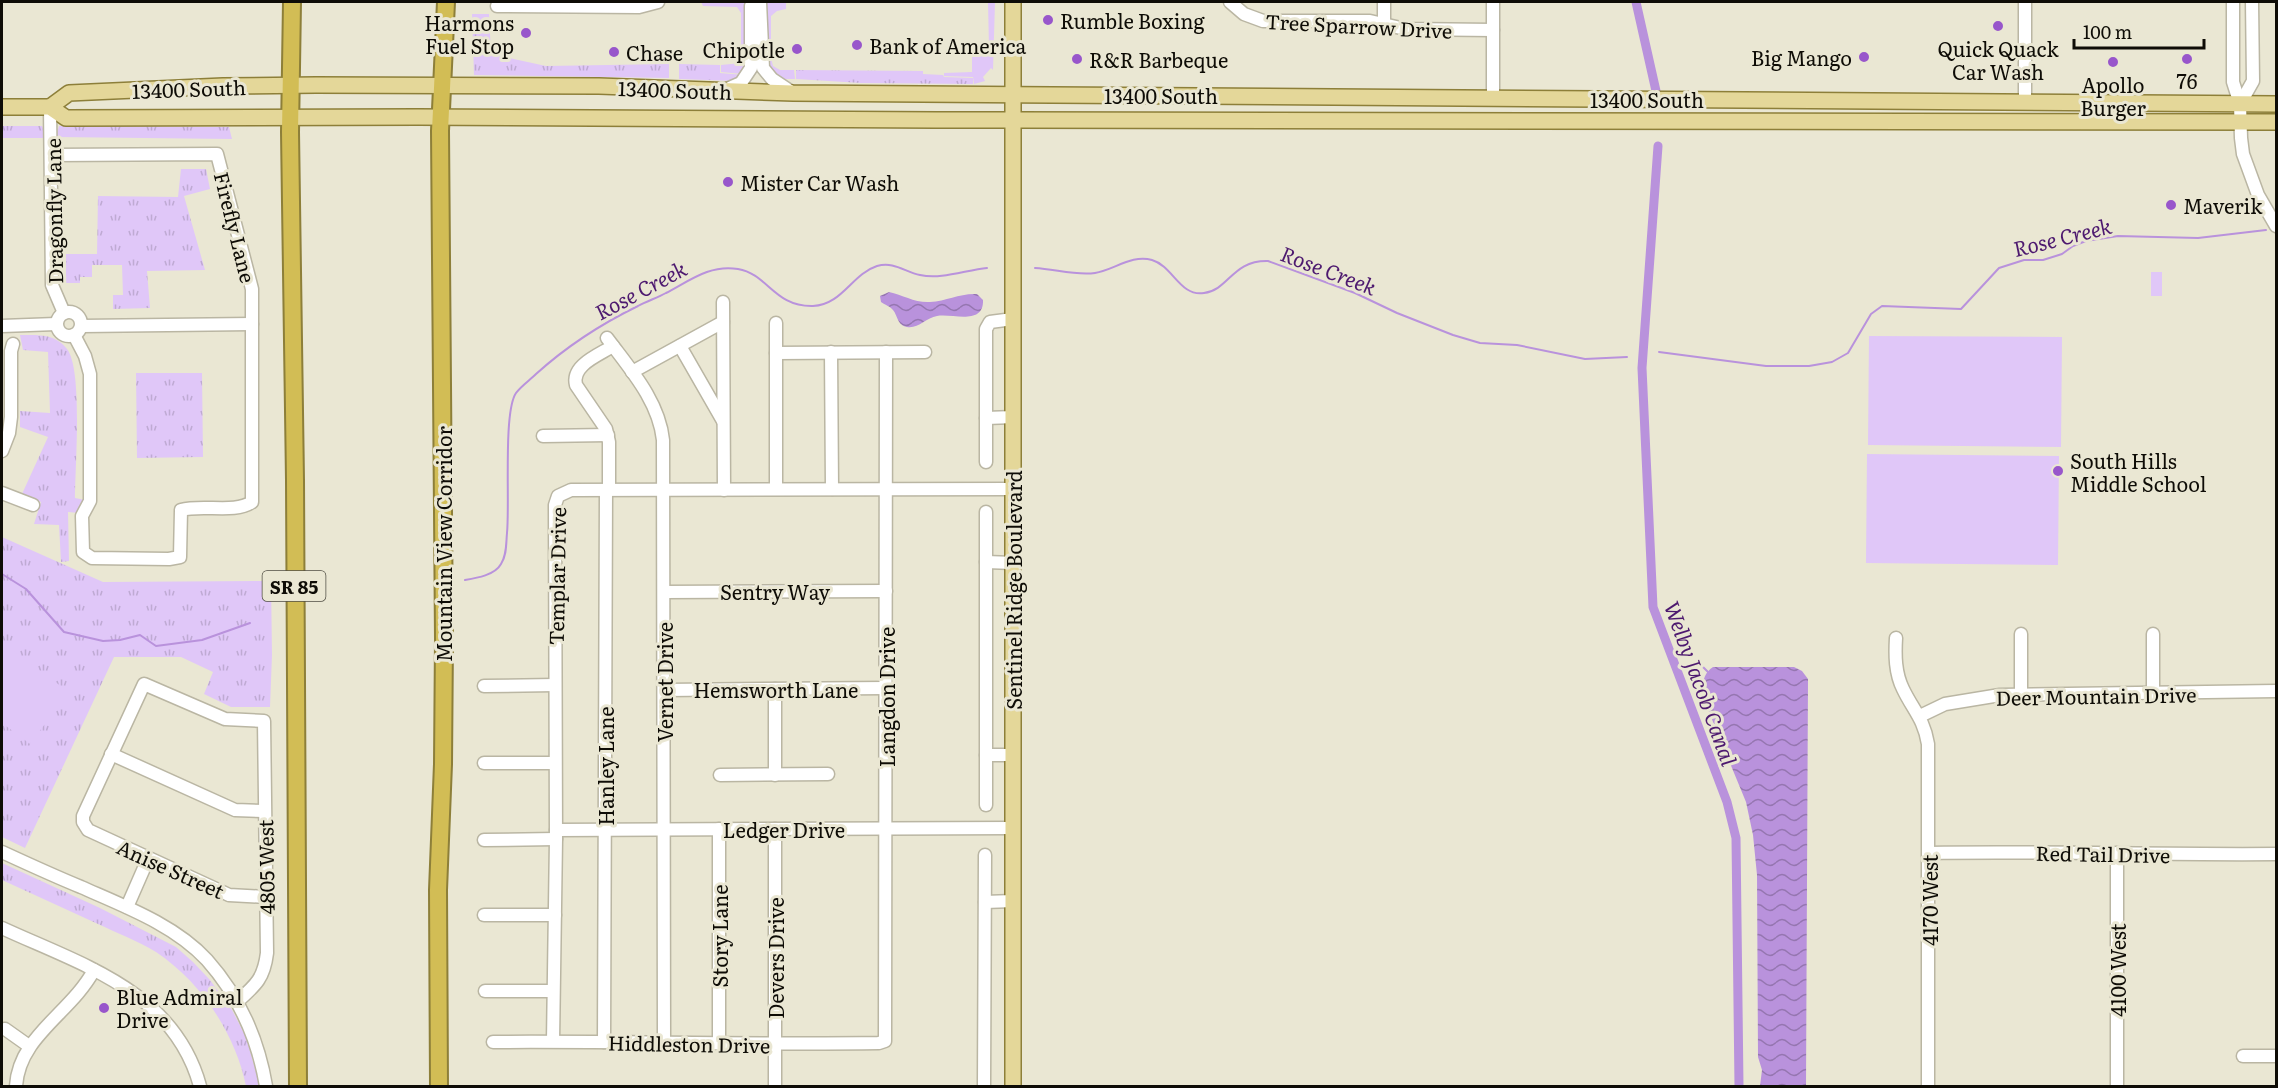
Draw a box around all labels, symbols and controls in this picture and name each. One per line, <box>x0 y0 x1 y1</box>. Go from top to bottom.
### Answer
place label: Rumble Boxing <box>1060 5 1206 35</box>
street label: Tree Sparrow Drive <box>1265 5 1453 45</box>
place label: Harmons Fuel Stop <box>424 7 514 60</box>
scale bar <box>2074 12 2204 50</box>
marker: Rumble Boxing <box>1041 13 1055 27</box>
text: 100 m <box>2083 18 2132 45</box>
marker: Quick Quack Car Wash <box>1991 19 2005 33</box>
marker: Harmons Fuel Stop <box>519 26 533 40</box>
place label: Bank of America <box>869 30 1027 60</box>
place label: Quick Quack Car Wash <box>1937 33 2059 86</box>
place label: Chipotle <box>703 34 785 64</box>
place label: Chase <box>626 37 683 67</box>
marker: Bank of America <box>850 38 864 52</box>
marker: Chipotle <box>790 42 804 56</box>
place label: Big Mango <box>1751 42 1852 72</box>
place label: R&R Barbeque <box>1089 44 1228 74</box>
marker: Chase <box>607 45 621 59</box>
marker: Big Mango <box>1857 50 1871 64</box>
marker: R&R Barbeque <box>1070 52 1084 66</box>
marker: 76 <box>2180 52 2194 66</box>
marker: Apollo Burger <box>2106 55 2120 69</box>
place label: 76 <box>2177 65 2198 95</box>
place label: Apollo Burger <box>2080 69 2146 122</box>
street label: 13400 South <box>131 71 247 105</box>
street label: 13400 South <box>617 72 733 106</box>
street label: 13400 South <box>1104 80 1218 110</box>
street label: 13400 South <box>1590 84 1704 114</box>
street label: Dragonfly Lane <box>37 138 69 284</box>
place label: Mister Car Wash <box>740 167 899 197</box>
street label: Firefly Lane <box>208 168 264 286</box>
marker: Mister Car Wash <box>721 175 735 189</box>
place label: Maverik <box>2183 190 2263 220</box>
marker: Maverik <box>2164 198 2178 212</box>
water label: Rose Creek <box>2010 209 2115 263</box>
water label: Rose Creek <box>1277 237 1382 302</box>
water label: Rose Creek <box>588 252 692 326</box>
street label: Mountain View Corridor <box>428 426 458 662</box>
place label: South Hills Middle School <box>2070 445 2207 498</box>
marker: South Hills Middle School <box>2051 464 2065 478</box>
street label: Sentinel Ridge Boulevard <box>998 470 1028 710</box>
street label: Templar Drive <box>540 507 572 645</box>
road number: SR 85 <box>262 571 326 601</box>
street label: Sentry Way <box>720 576 831 606</box>
water label: Welby Jacob Canal <box>1658 596 1746 770</box>
street label: Vernet Drive <box>649 622 679 742</box>
street label: Langdon Drive <box>871 627 901 767</box>
street label: Hemsworth Lane <box>693 674 859 704</box>
street label: Deer Mountain Drive <box>1995 678 2197 712</box>
street label: Hanley Lane <box>590 706 620 826</box>
street label: Ledger Drive <box>723 814 845 844</box>
street label: 4805 West <box>249 819 281 915</box>
street label: Anise Street <box>112 831 230 905</box>
street label: Red Tail Drive <box>2035 837 2171 869</box>
street label: 4170 West <box>1914 854 1944 946</box>
street label: Story Lane <box>704 884 734 988</box>
street label: Devers Drive <box>760 897 790 1019</box>
street label: 4100 West <box>2102 923 2132 1017</box>
place label: Blue Admiral Drive <box>116 981 243 1034</box>
marker: Blue Admiral Drive <box>97 1001 111 1015</box>
street label: Hiddleston Drive <box>608 1027 770 1059</box>

